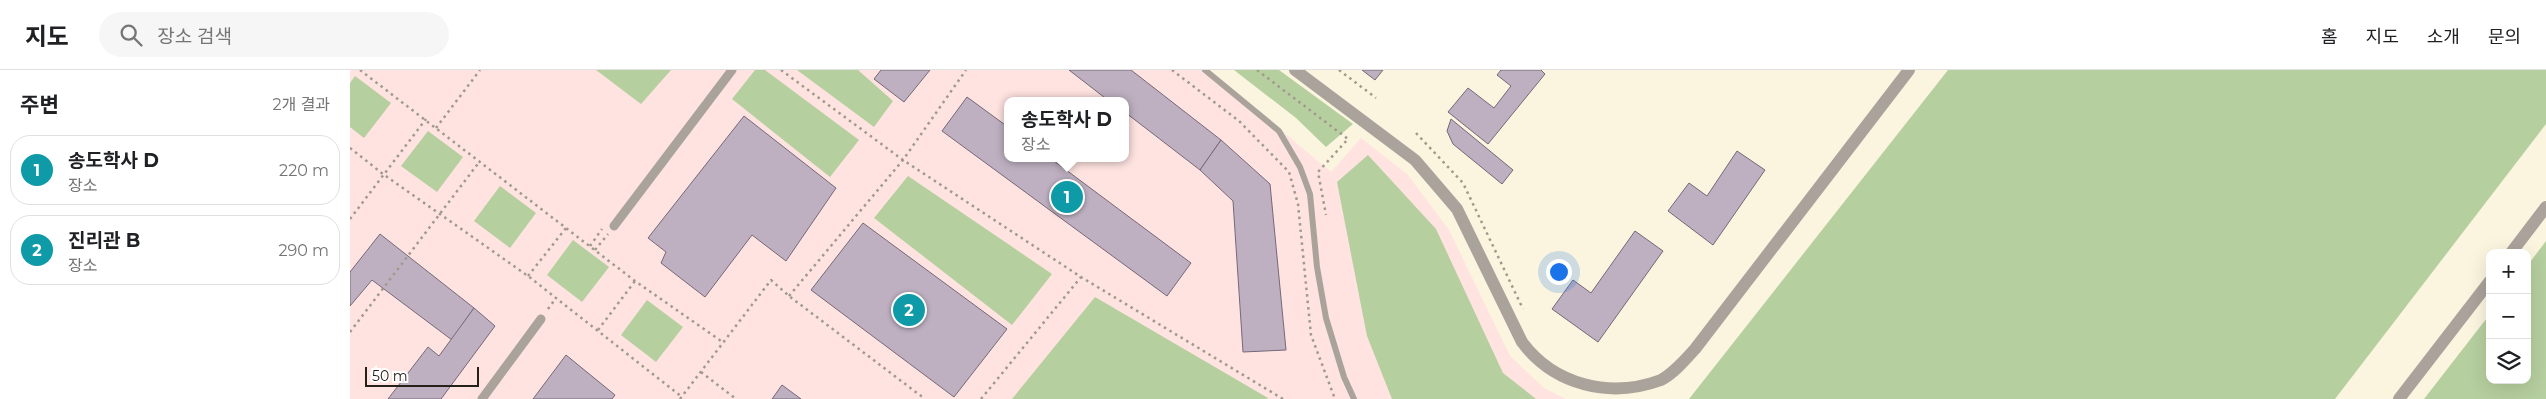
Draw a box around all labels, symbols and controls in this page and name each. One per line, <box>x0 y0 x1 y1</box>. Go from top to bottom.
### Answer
search box <box>99 12 449 57</box>
icon: search <box>117 21 145 49</box>
text: 지도 <box>25 22 69 51</box>
text: 장소 검색 <box>157 25 232 48</box>
text: 홈 <box>2321 26 2338 48</box>
text: 지도 <box>2366 26 2399 48</box>
text: 소개 <box>2427 26 2460 48</box>
text: 문의 <box>2488 26 2521 48</box>
text: 주변 <box>20 92 59 117</box>
text: 2개 결과 <box>273 95 330 114</box>
popup <box>1004 97 1129 162</box>
text: 송도학사 D <box>1021 108 1112 131</box>
text: 장소 <box>1021 135 1050 154</box>
text: 송도학사 D <box>68 149 159 172</box>
text: 1 <box>34 161 40 180</box>
text: 220 m <box>279 161 329 180</box>
text: 장소 <box>68 176 97 195</box>
pin: 1 <box>1051 178 1083 216</box>
text: 진리관 B <box>68 229 140 252</box>
text: 2 <box>32 241 42 260</box>
text: 290 m <box>278 241 329 260</box>
map controls <box>2486 249 2531 384</box>
button: + <box>2486 249 2531 294</box>
text: 장소 <box>68 256 97 275</box>
your location <box>1546 259 1572 285</box>
pin: 2 <box>893 291 925 329</box>
button: − <box>2486 294 2531 339</box>
button: layers <box>2486 339 2531 384</box>
scale bar <box>365 364 479 387</box>
text: 50 m <box>372 367 408 385</box>

